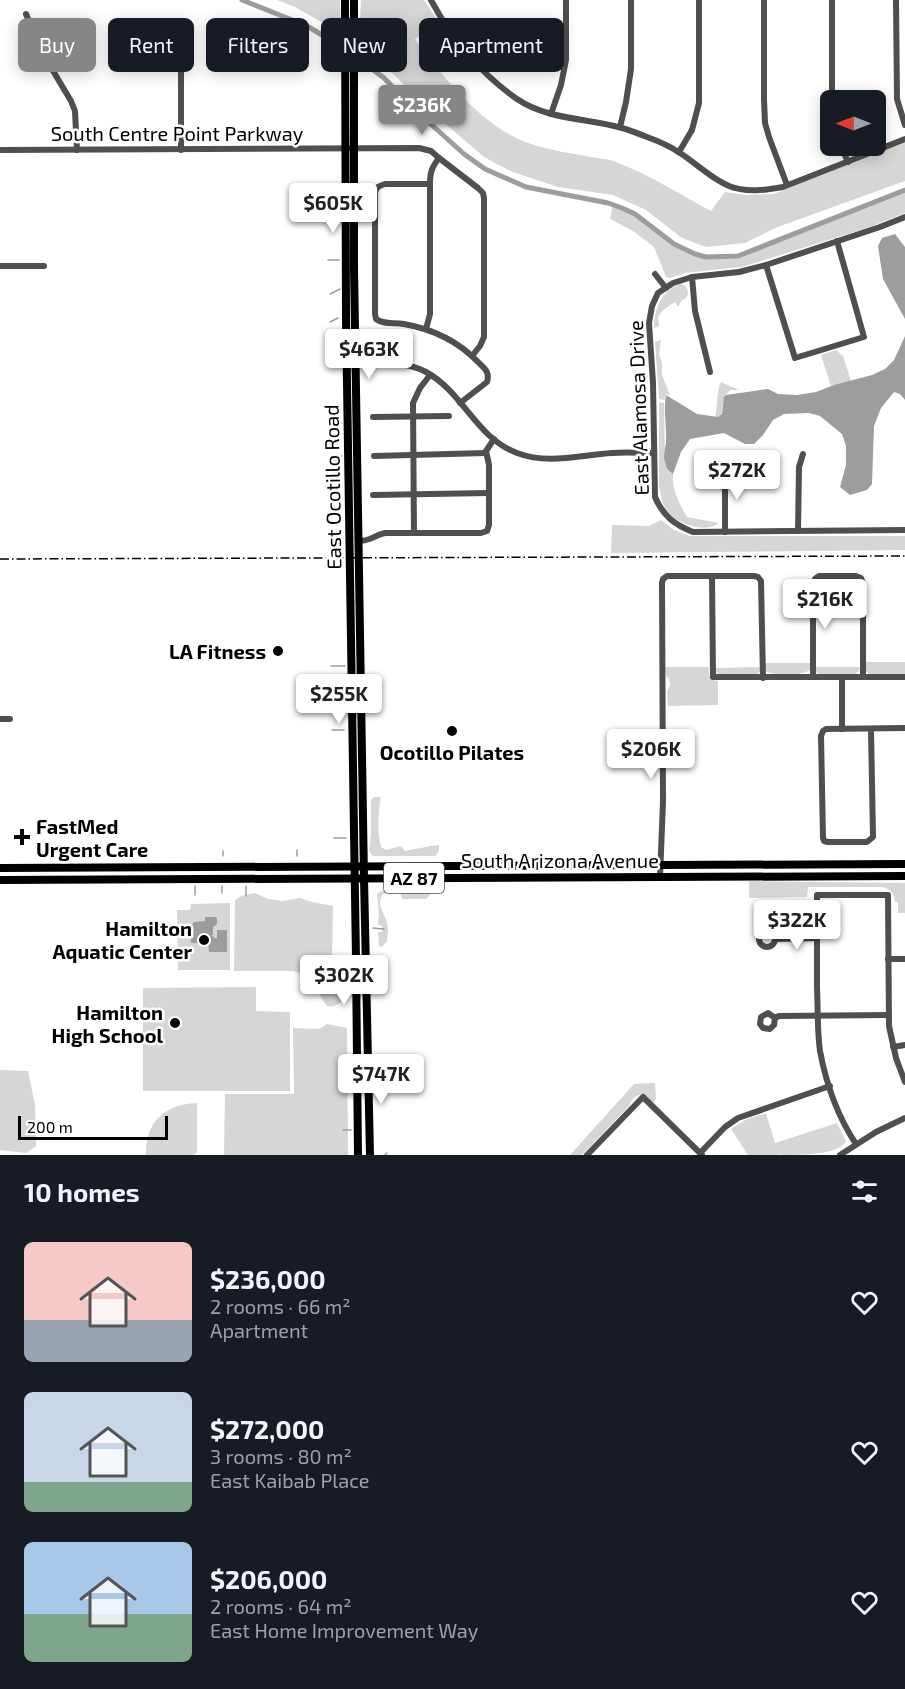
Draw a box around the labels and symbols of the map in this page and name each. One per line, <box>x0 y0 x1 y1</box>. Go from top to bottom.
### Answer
pin: $236K <box>380 85 464 136</box>
north arrow <box>820 90 886 156</box>
street label: South Centre Point Parkway <box>51 121 304 145</box>
pin: $605K <box>291 183 375 234</box>
street label: East Alamosa Drive <box>623 320 653 496</box>
pin: $463K <box>327 329 411 380</box>
street label: East Ocotillo Road <box>319 404 345 570</box>
pin: $272K <box>695 450 779 501</box>
pin: $216K <box>783 579 867 630</box>
place label: LA Fitness <box>169 639 266 663</box>
marker: LA Fitness <box>271 644 285 658</box>
pin: $255K <box>297 674 381 725</box>
marker: Ocotillo Pilates <box>445 724 459 738</box>
pin: $206K <box>609 729 693 780</box>
place label: Ocotillo Pilates <box>380 740 524 764</box>
place label: FastMed Urgent Care <box>36 814 148 861</box>
marker: FastMed Urgent Care <box>13 828 31 846</box>
street label: South Arizona Avenue <box>461 848 659 872</box>
road number: AZ 87 <box>384 863 444 893</box>
pin: $322K <box>755 900 839 951</box>
place label: Hamilton Aquatic Center <box>53 916 192 963</box>
marker: Hamilton Aquatic Center <box>197 933 211 947</box>
pin: $302K <box>302 955 386 1006</box>
place label: Hamilton High School <box>52 1000 163 1047</box>
marker: Hamilton High School <box>168 1016 182 1030</box>
pin: $747K <box>339 1054 423 1105</box>
scale bar <box>18 1113 168 1140</box>

